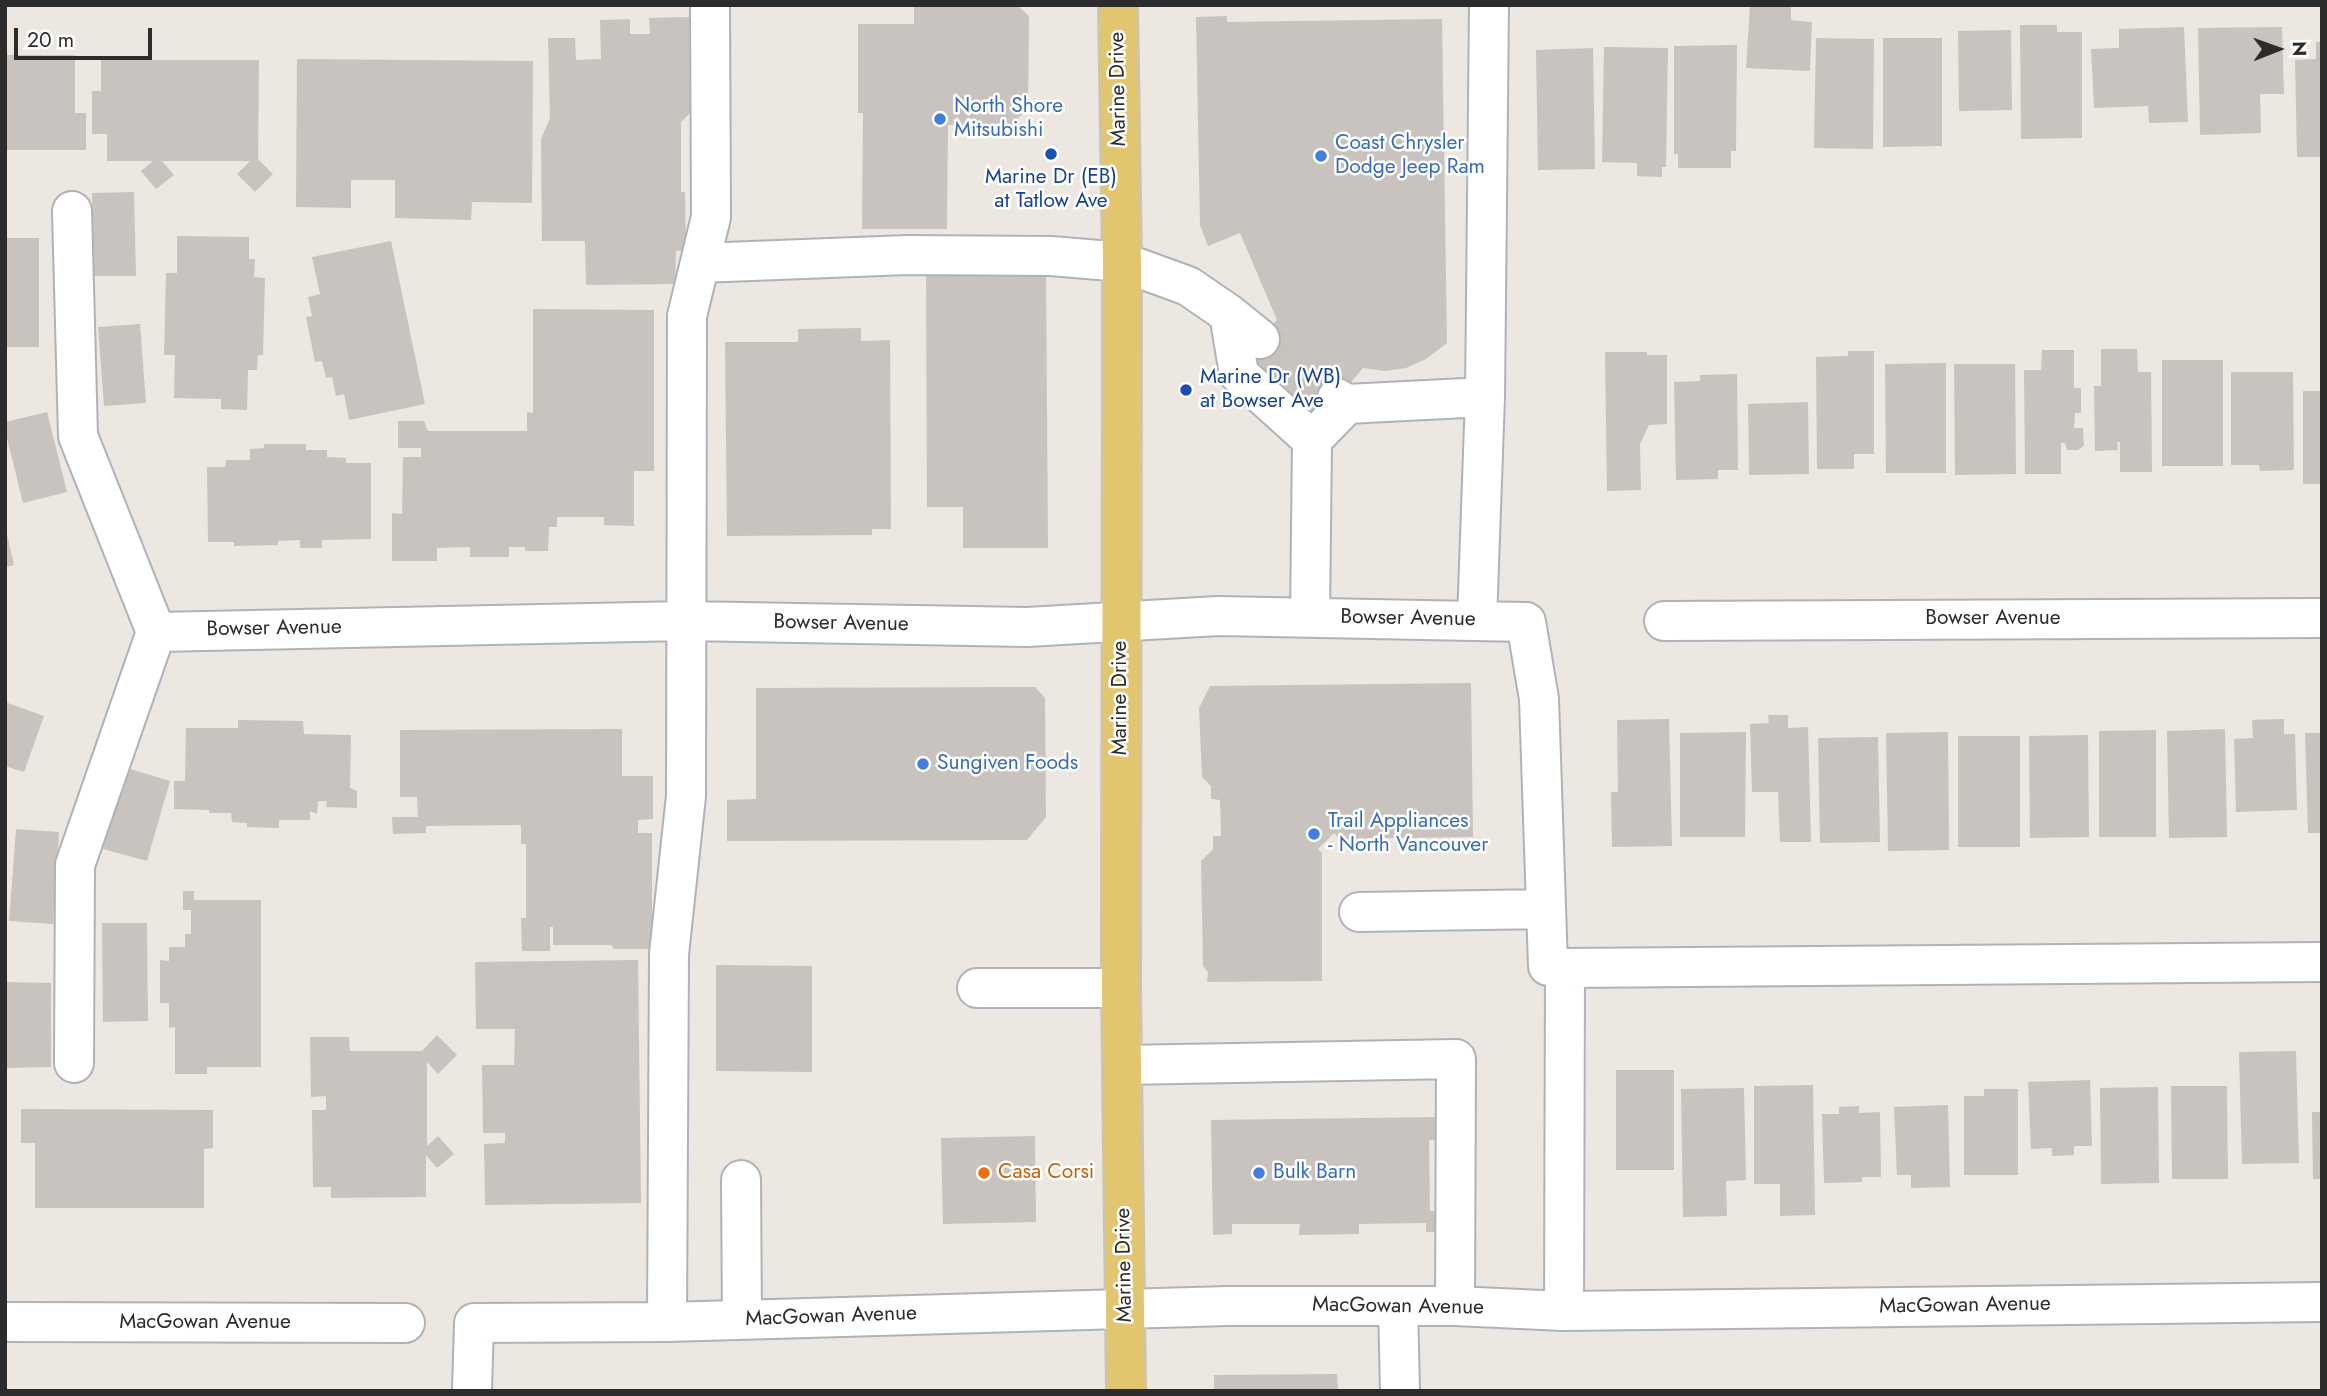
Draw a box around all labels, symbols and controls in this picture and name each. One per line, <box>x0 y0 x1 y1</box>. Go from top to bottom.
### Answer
scale bar <box>18 14 156 58</box>
north arrow <box>2243 14 2313 84</box>
text: 20 m <box>27 25 74 55</box>
street label: Marine Drive <box>1105 31 1133 147</box>
text: N <box>2286 41 2313 56</box>
place label: North Shore Mitsubishi <box>954 94 1063 144</box>
marker: North Shore Mitsubishi <box>932 111 948 127</box>
place label: Coast Chrysler Dodge Jeep Ram <box>1335 131 1485 181</box>
marker: Marine Dr (EB) at Tatlow Ave <box>1043 146 1059 162</box>
marker: Coast Chrysler Dodge Jeep Ram <box>1313 148 1329 164</box>
place label: Marine Dr (EB) at Tatlow Ave <box>985 165 1117 215</box>
place label: Marine Dr (WB) at Bowser Ave <box>1200 365 1341 415</box>
marker: Marine Dr (WB) at Bowser Ave <box>1178 382 1194 398</box>
street label: Bowser Avenue <box>1340 605 1476 633</box>
street label: Bowser Avenue <box>1925 606 2061 632</box>
street label: Bowser Avenue <box>773 610 909 638</box>
street label: Bowser Avenue <box>206 615 342 643</box>
street label: Marine Drive <box>1108 641 1134 755</box>
place label: Sungiven Foods <box>937 751 1078 777</box>
marker: Sungiven Foods <box>915 756 931 772</box>
place label: Trail Appliances - North Vancouver <box>1328 809 1488 859</box>
marker: Trail Appliances - North Vancouver <box>1306 826 1322 842</box>
place label: Casa Corsi <box>998 1160 1094 1186</box>
place label: Bulk Barn <box>1273 1160 1356 1186</box>
marker: Casa Corsi <box>976 1165 992 1181</box>
marker: Bulk Barn <box>1251 1165 1267 1181</box>
street label: Marine Drive <box>1111 1207 1139 1323</box>
street label: MacGowan Avenue <box>1879 1292 2051 1320</box>
street label: MacGowan Avenue <box>1312 1293 1484 1321</box>
street label: MacGowan Avenue <box>745 1301 917 1333</box>
street label: MacGowan Avenue <box>119 1310 291 1336</box>

